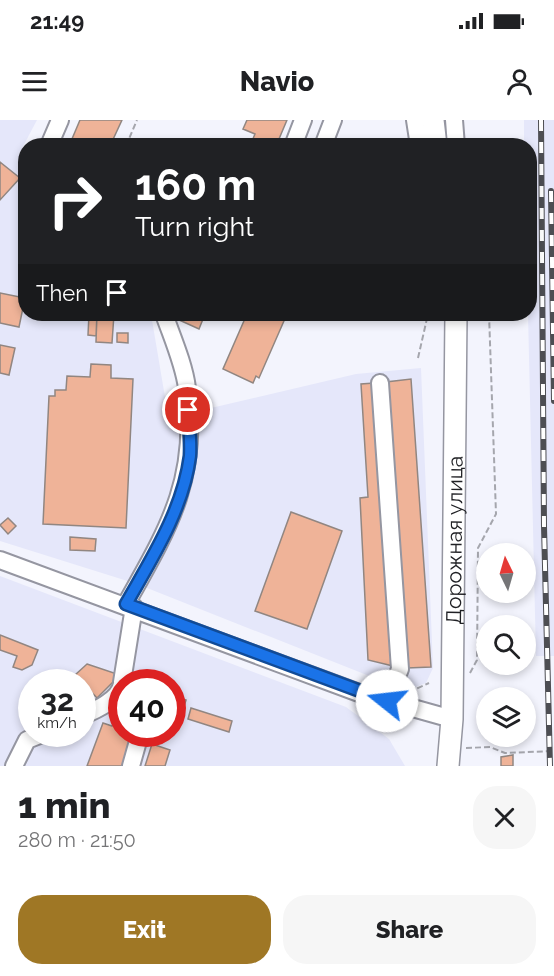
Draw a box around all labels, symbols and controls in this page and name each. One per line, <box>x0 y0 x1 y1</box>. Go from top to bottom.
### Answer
text: 21:49 <box>30 8 84 34</box>
icon: menu <box>18 65 51 98</box>
icon: person <box>503 65 536 98</box>
text: Navio <box>240 66 314 97</box>
text: 160 m <box>135 161 256 210</box>
icon: right <box>36 162 114 240</box>
text: Turn right <box>135 211 254 242</box>
icon: arrive <box>100 276 133 309</box>
text: Then <box>36 280 88 306</box>
pin <box>162 384 213 435</box>
icon: arrive <box>171 393 204 426</box>
street label: Дорожная улица <box>440 455 467 625</box>
north arrow <box>476 543 536 603</box>
map controls <box>476 543 536 747</box>
button: search <box>476 615 536 675</box>
speed limit sign: 40 <box>108 669 186 747</box>
position arrow <box>355 669 419 733</box>
text: 32 <box>40 683 74 718</box>
button: layers <box>476 687 536 747</box>
text: km/h <box>37 714 77 732</box>
text: 1 min <box>18 784 110 826</box>
button: close <box>473 786 536 849</box>
text: 280 m · 21:50 <box>18 828 136 852</box>
button: Exit <box>18 895 271 964</box>
button: Share <box>283 895 536 964</box>

